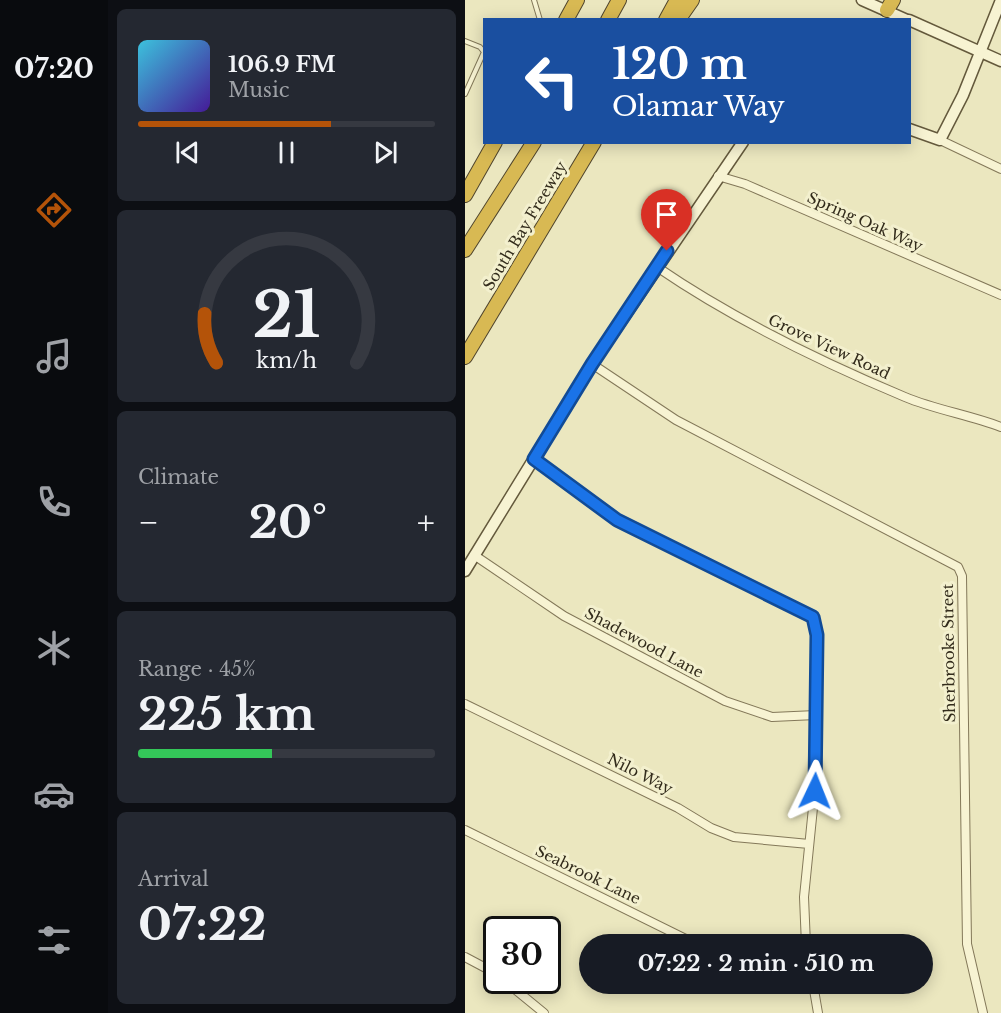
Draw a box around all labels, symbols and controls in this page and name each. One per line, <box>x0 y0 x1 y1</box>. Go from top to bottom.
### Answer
text: 120 m <box>612 38 747 90</box>
icon: left <box>513 42 591 120</box>
text: 106.9 FM <box>228 51 336 78</box>
text: 07:20 <box>14 52 94 85</box>
text: Music <box>228 78 289 102</box>
text: Olamar Way <box>612 90 785 123</box>
icon: previous <box>171 136 204 169</box>
icon: pause <box>270 136 303 169</box>
icon: next <box>369 136 402 169</box>
street label: South Bay Freeway <box>479 158 571 294</box>
street label: Spring Oak Way <box>804 188 926 256</box>
icon: directions <box>33 189 75 231</box>
pin <box>641 189 692 251</box>
icon: arrive <box>650 198 683 231</box>
text: 21 <box>253 276 320 354</box>
street label: Grove View Road <box>765 310 893 383</box>
icon: music <box>33 335 75 377</box>
text: km/h <box>256 347 317 374</box>
text: Climate <box>138 465 219 489</box>
icon: phone <box>33 481 75 523</box>
text: 20° <box>249 494 327 550</box>
text: − <box>138 502 159 543</box>
text: + <box>417 502 435 543</box>
street label: Sherbrooke Street <box>938 583 959 723</box>
street label: Shadewood Lane <box>582 603 707 682</box>
icon: climate <box>33 627 75 669</box>
text: Range · 45% <box>138 657 256 681</box>
text: 225 km <box>138 686 315 742</box>
street label: Nilo Way <box>604 749 676 798</box>
position arrow <box>783 759 847 823</box>
icon: car <box>33 773 75 815</box>
street label: Seabrook Lane <box>533 841 644 908</box>
text: Arrival <box>138 867 209 891</box>
text: 07:22 <box>138 896 267 952</box>
speed limit sign: 30 <box>483 916 561 994</box>
icon: filters <box>33 919 75 961</box>
text: 07:22 · 2 min · 510 m <box>638 950 874 977</box>

